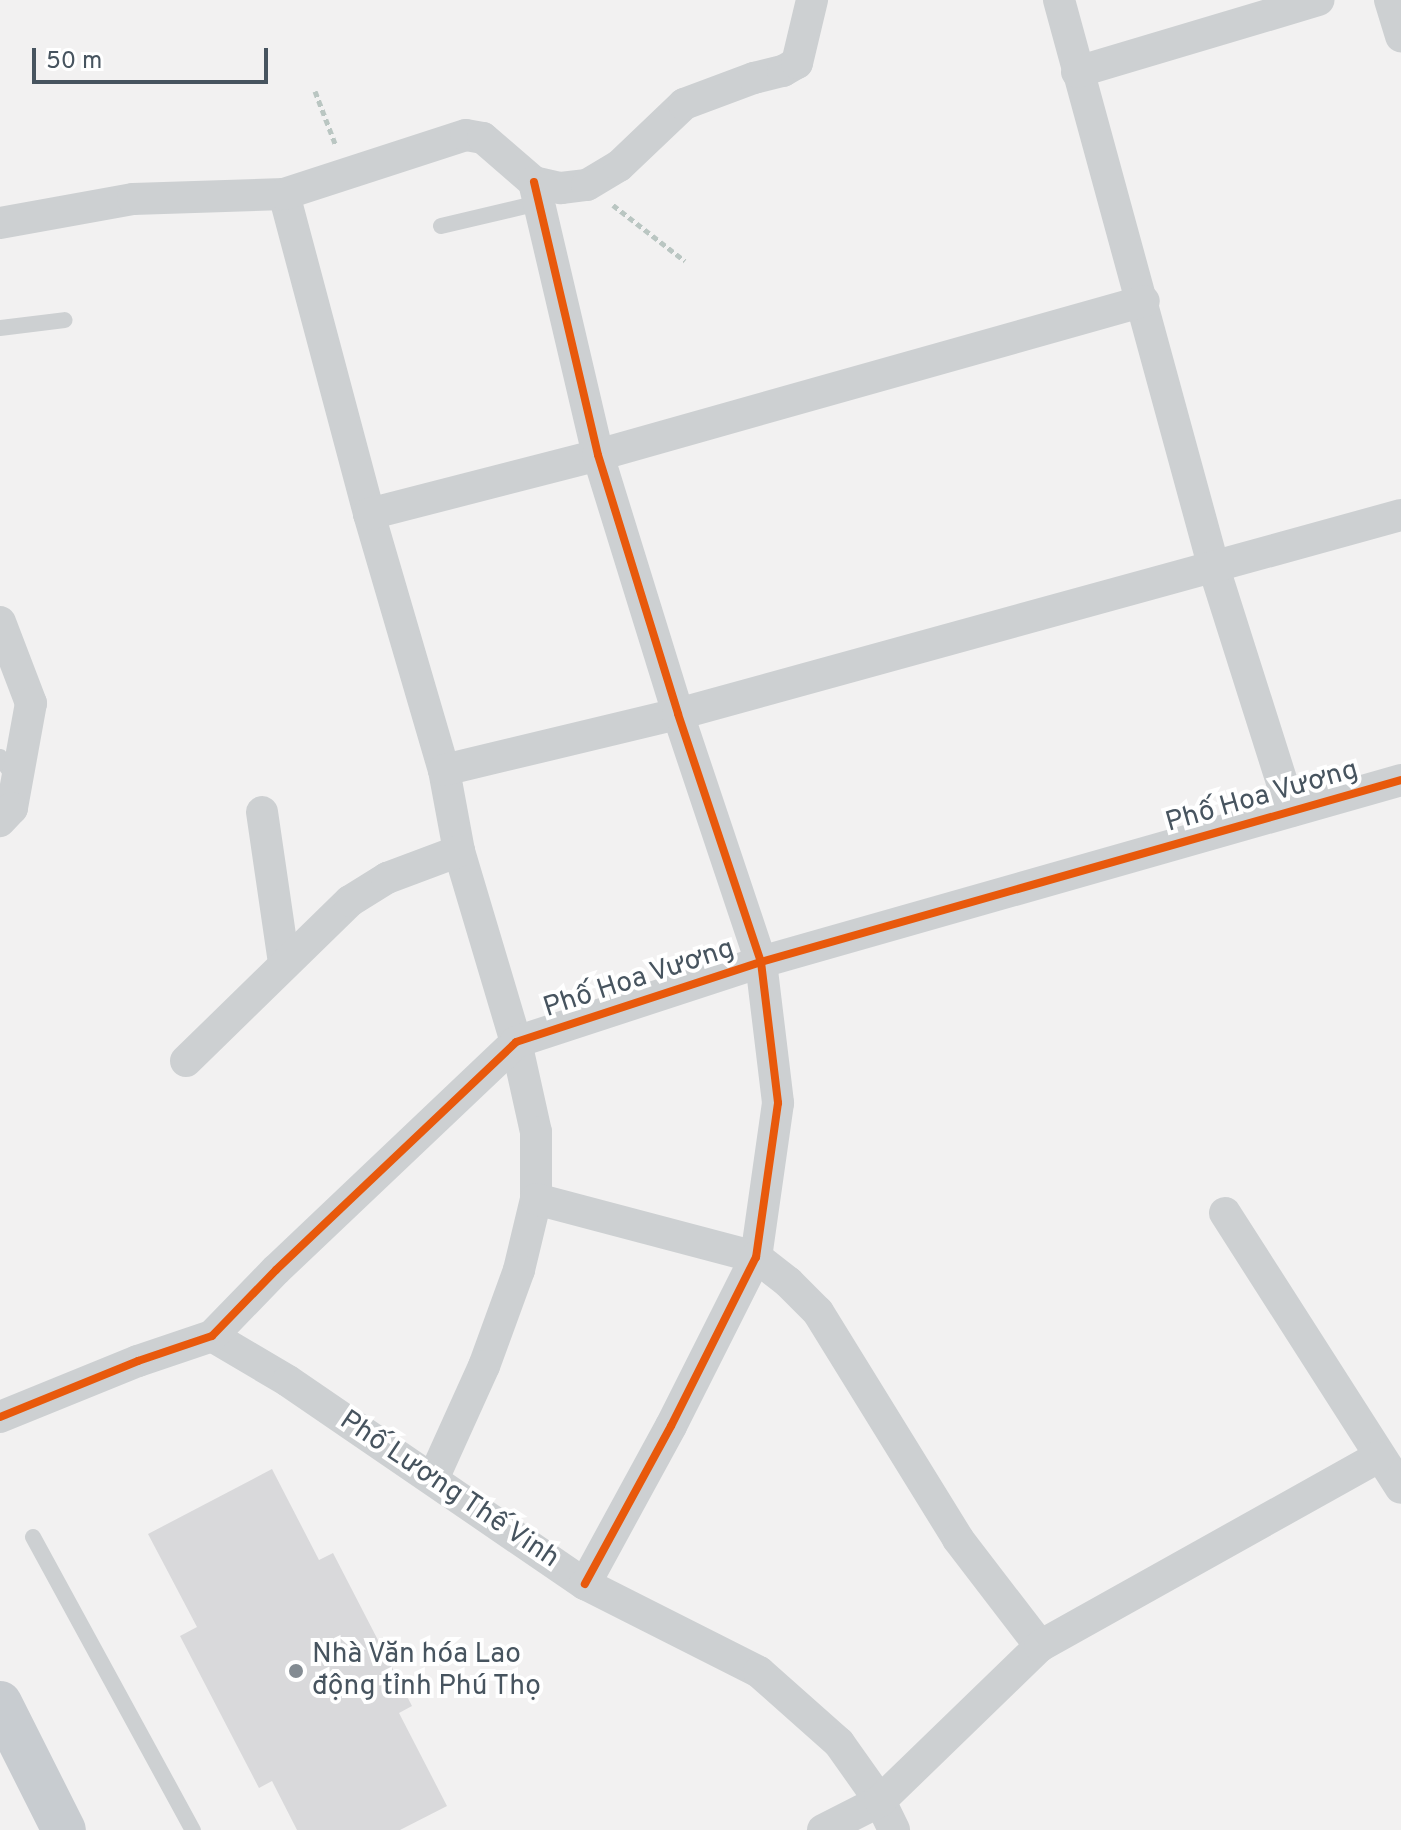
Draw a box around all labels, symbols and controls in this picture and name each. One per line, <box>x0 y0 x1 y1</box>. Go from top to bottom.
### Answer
scale bar <box>36 32 272 82</box>
text: 50 m <box>46 47 102 77</box>
street label: Phố Hoa Vương <box>1161 753 1363 841</box>
street label: Phố Hoa Vương <box>539 932 739 1026</box>
street label: Phố Lương Thế Vinh <box>332 1403 566 1577</box>
place label: Nhà Văn hóa Lao động tỉnh Phú Thọ <box>312 1638 542 1704</box>
marker: Nhà Văn hóa Lao động tỉnh Phú Thọ <box>287 1662 305 1680</box>

